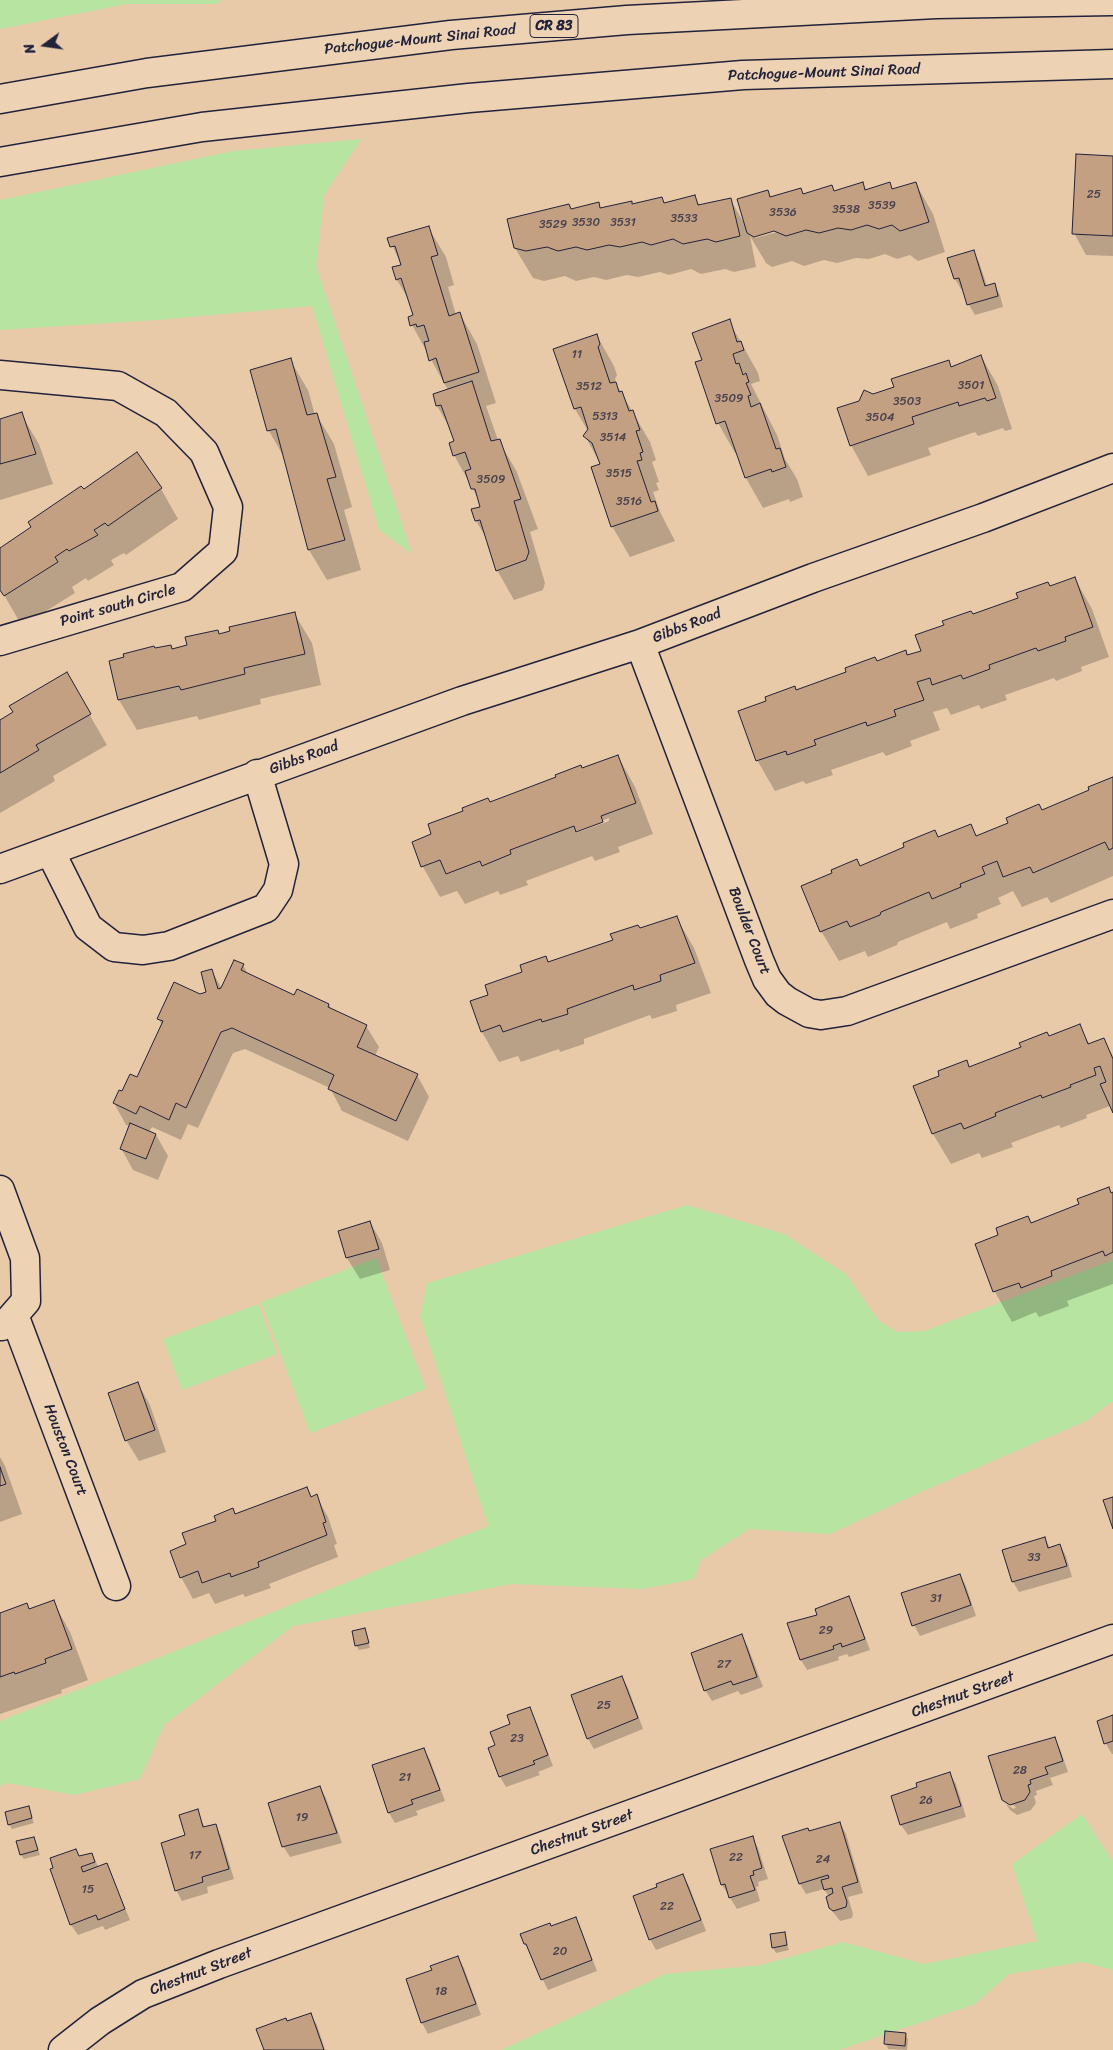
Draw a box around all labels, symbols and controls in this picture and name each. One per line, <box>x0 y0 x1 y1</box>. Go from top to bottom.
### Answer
road number: CR 83 <box>530 15 578 38</box>
north arrow <box>20 20 70 70</box>
street label: Patchogue-Mount Sinai Road <box>323 21 517 59</box>
text: N <box>17 41 43 56</box>
street label: Patchogue-Mount Sinai Road <box>728 61 920 85</box>
house number: 25 <box>1087 188 1101 202</box>
house number: 3539 <box>868 199 896 213</box>
house number: 3538 <box>832 203 860 217</box>
house number: 3536 <box>769 206 797 220</box>
house number: 3533 <box>670 212 698 226</box>
house number: 3530 <box>572 216 600 230</box>
house number: 3531 <box>610 216 636 230</box>
house number: 3529 <box>539 218 567 232</box>
house number: 11 <box>572 348 582 362</box>
house number: 3501 <box>958 379 984 393</box>
house number: 3512 <box>576 380 602 394</box>
house number: 3509 <box>715 392 743 406</box>
house number: 3503 <box>893 395 921 409</box>
house number: 5313 <box>592 410 618 424</box>
house number: 3504 <box>865 411 895 425</box>
house number: 3514 <box>600 431 626 445</box>
house number: 3515 <box>606 467 632 481</box>
house number: 3509 <box>477 473 505 487</box>
house number: 3516 <box>616 495 642 509</box>
street label: Point south Circle <box>58 581 178 631</box>
street label: Gibbs Road <box>650 605 724 647</box>
street label: Gibbs Road <box>267 737 341 779</box>
street label: Boulder Court <box>724 885 774 977</box>
street label: Houston Court <box>39 1402 91 1498</box>
house number: 33 <box>1027 1551 1041 1565</box>
house number: 31 <box>930 1592 942 1606</box>
house number: 29 <box>819 1624 833 1638</box>
house number: 27 <box>717 1658 731 1672</box>
street label: Chestnut Street <box>909 1668 1017 1722</box>
house number: 25 <box>597 1699 611 1713</box>
house number: 23 <box>510 1732 524 1746</box>
house number: 28 <box>1013 1764 1027 1778</box>
house number: 21 <box>399 1771 411 1785</box>
house number: 26 <box>919 1794 933 1808</box>
street label: Chestnut Street <box>528 1806 636 1860</box>
house number: 19 <box>296 1811 308 1825</box>
house number: 17 <box>189 1849 201 1863</box>
house number: 22 <box>729 1851 743 1865</box>
house number: 24 <box>816 1853 830 1867</box>
house number: 15 <box>82 1883 94 1897</box>
house number: 22 <box>660 1900 674 1914</box>
street label: Chestnut Street <box>147 1944 255 2000</box>
house number: 20 <box>553 1945 567 1959</box>
house number: 18 <box>435 1985 447 1999</box>

